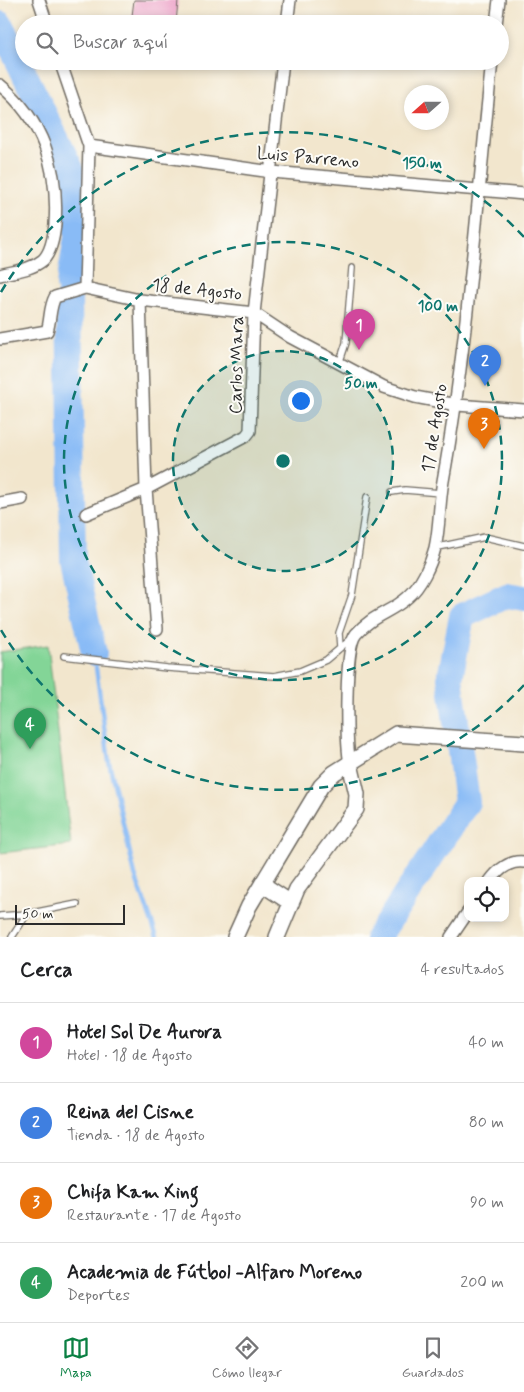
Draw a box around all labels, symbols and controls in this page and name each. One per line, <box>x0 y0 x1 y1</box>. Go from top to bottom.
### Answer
search box <box>15 15 509 70</box>
icon: search <box>33 29 61 57</box>
text: Buscar aquí <box>73 30 168 55</box>
north arrow <box>404 85 449 130</box>
street label: Luis Parreno <box>256 142 360 174</box>
text: 150 m <box>402 154 442 174</box>
street label: 18 de Agosto <box>151 273 243 307</box>
text: 100 m <box>418 297 458 317</box>
pin: 1 <box>343 309 375 350</box>
street label: Carlos Mara <box>224 316 250 414</box>
pin: 2 <box>469 345 501 386</box>
text: 50 m <box>344 374 378 394</box>
street label: 17 de Agosto <box>416 382 454 474</box>
your location <box>288 388 314 414</box>
pin: 3 <box>468 408 500 449</box>
centre of rings <box>274 452 292 470</box>
pin: 4 <box>14 708 46 749</box>
map controls <box>464 877 509 922</box>
button: locate <box>464 877 509 922</box>
scale bar <box>15 902 125 925</box>
text: 50 m <box>22 905 53 923</box>
text: Cerca <box>20 956 73 984</box>
text: 4 resultados <box>420 959 504 980</box>
text: Hotel Sol De Aurora <box>67 1020 222 1045</box>
text: 1 <box>32 1032 40 1053</box>
text: 40 m <box>468 1032 504 1053</box>
text: Hotel · 18 de Agosto <box>67 1045 192 1066</box>
text: Reina del Cisne <box>67 1100 194 1125</box>
text: 2 <box>32 1112 40 1133</box>
text: 80 m <box>469 1112 504 1133</box>
text: Tienda · 18 de Agosto <box>67 1125 205 1146</box>
text: Chifa Kam Xing <box>67 1180 199 1205</box>
text: 3 <box>32 1192 40 1213</box>
text: 90 m <box>470 1192 504 1213</box>
text: Restaurante · 17 de Agosto <box>67 1205 241 1226</box>
text: Academia de Fútbol -Alfaro Moreno <box>67 1260 362 1285</box>
text: 4 <box>31 1272 41 1293</box>
text: 200 m <box>460 1272 504 1293</box>
text: Deportes <box>67 1285 130 1306</box>
tab: Mapa <box>60 1334 92 1382</box>
tab: Cómo llegar <box>212 1334 282 1382</box>
tab: Guardados <box>402 1334 464 1382</box>

